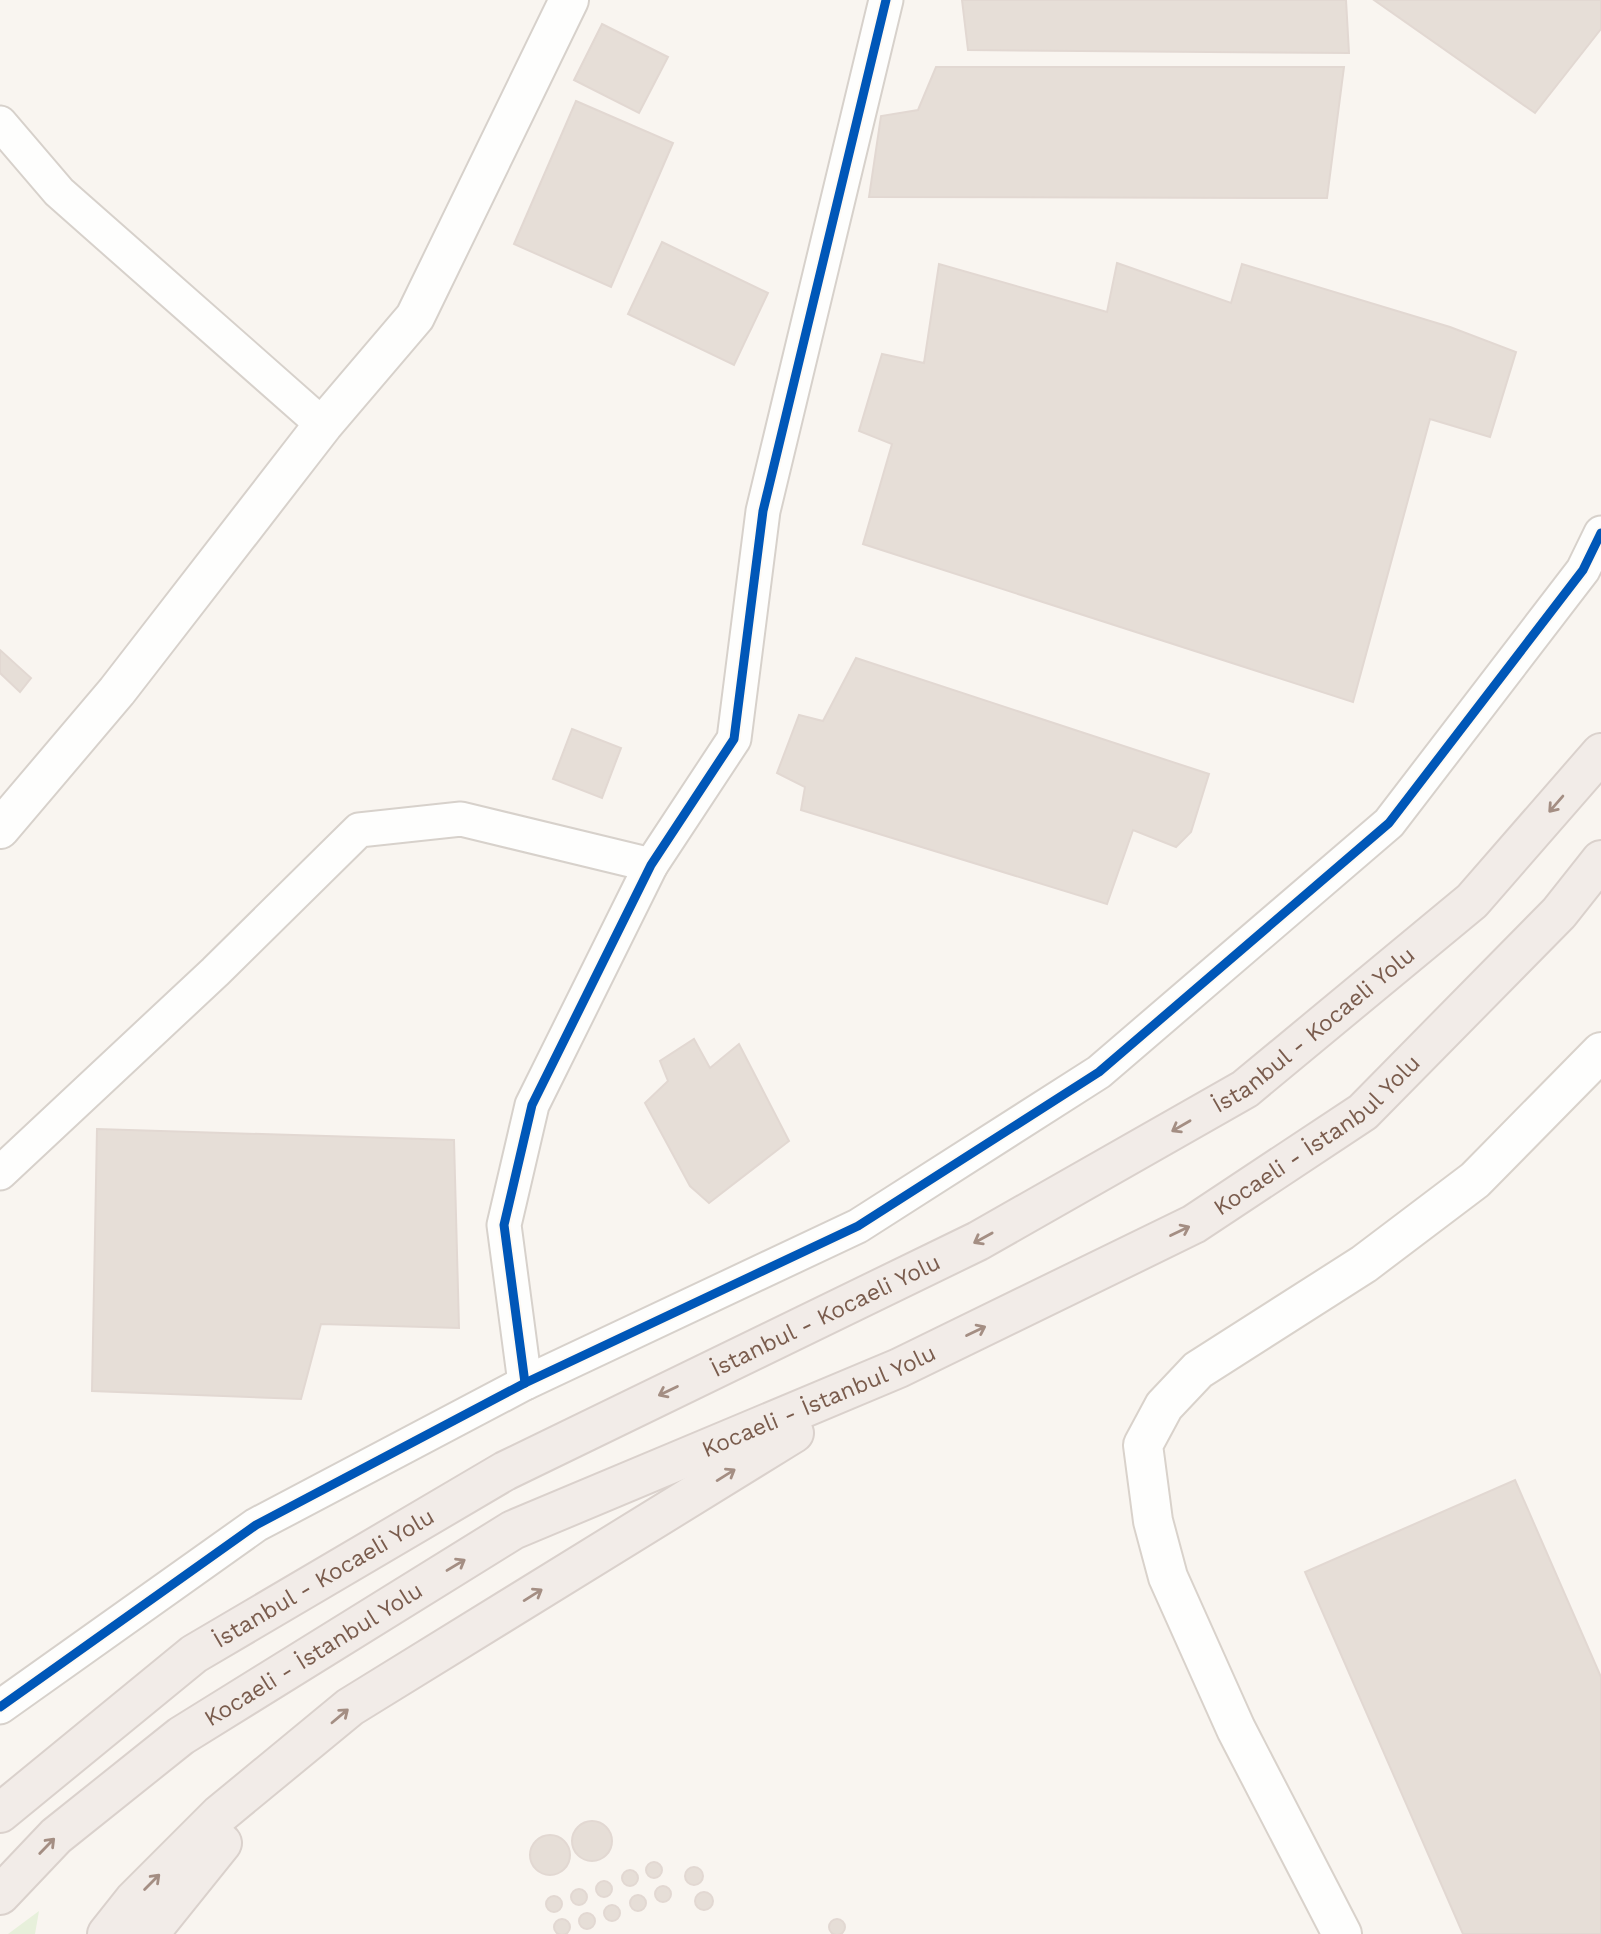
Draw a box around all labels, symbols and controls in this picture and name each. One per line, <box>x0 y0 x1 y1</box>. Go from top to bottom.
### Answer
one-way arrow <box>1548 795 1564 813</box>
street label: İstanbul - Kocaeli Yolu <box>1208 941 1420 1119</box>
street label: Kocaeli - İstanbul Yolu <box>1209 1049 1426 1221</box>
one-way arrow <box>1171 1119 1191 1133</box>
one-way arrow <box>1169 1224 1190 1237</box>
one-way arrow <box>973 1231 993 1245</box>
street label: İstanbul - Kocaeli Yolu <box>707 1248 945 1383</box>
one-way arrow <box>965 1323 986 1337</box>
street label: Kocaeli - İstanbul Yolu <box>698 1339 940 1463</box>
one-way arrow <box>658 1385 679 1399</box>
one-way arrow <box>716 1467 736 1481</box>
street label: İstanbul - Kocaeli Yolu <box>208 1503 439 1654</box>
one-way arrow <box>446 1558 466 1572</box>
street label: Kocaeli - İstanbul Yolu <box>199 1577 428 1732</box>
one-way arrow <box>522 1587 542 1601</box>
one-way arrow <box>331 1708 349 1723</box>
one-way arrow <box>39 1837 56 1854</box>
one-way arrow <box>143 1874 160 1891</box>

